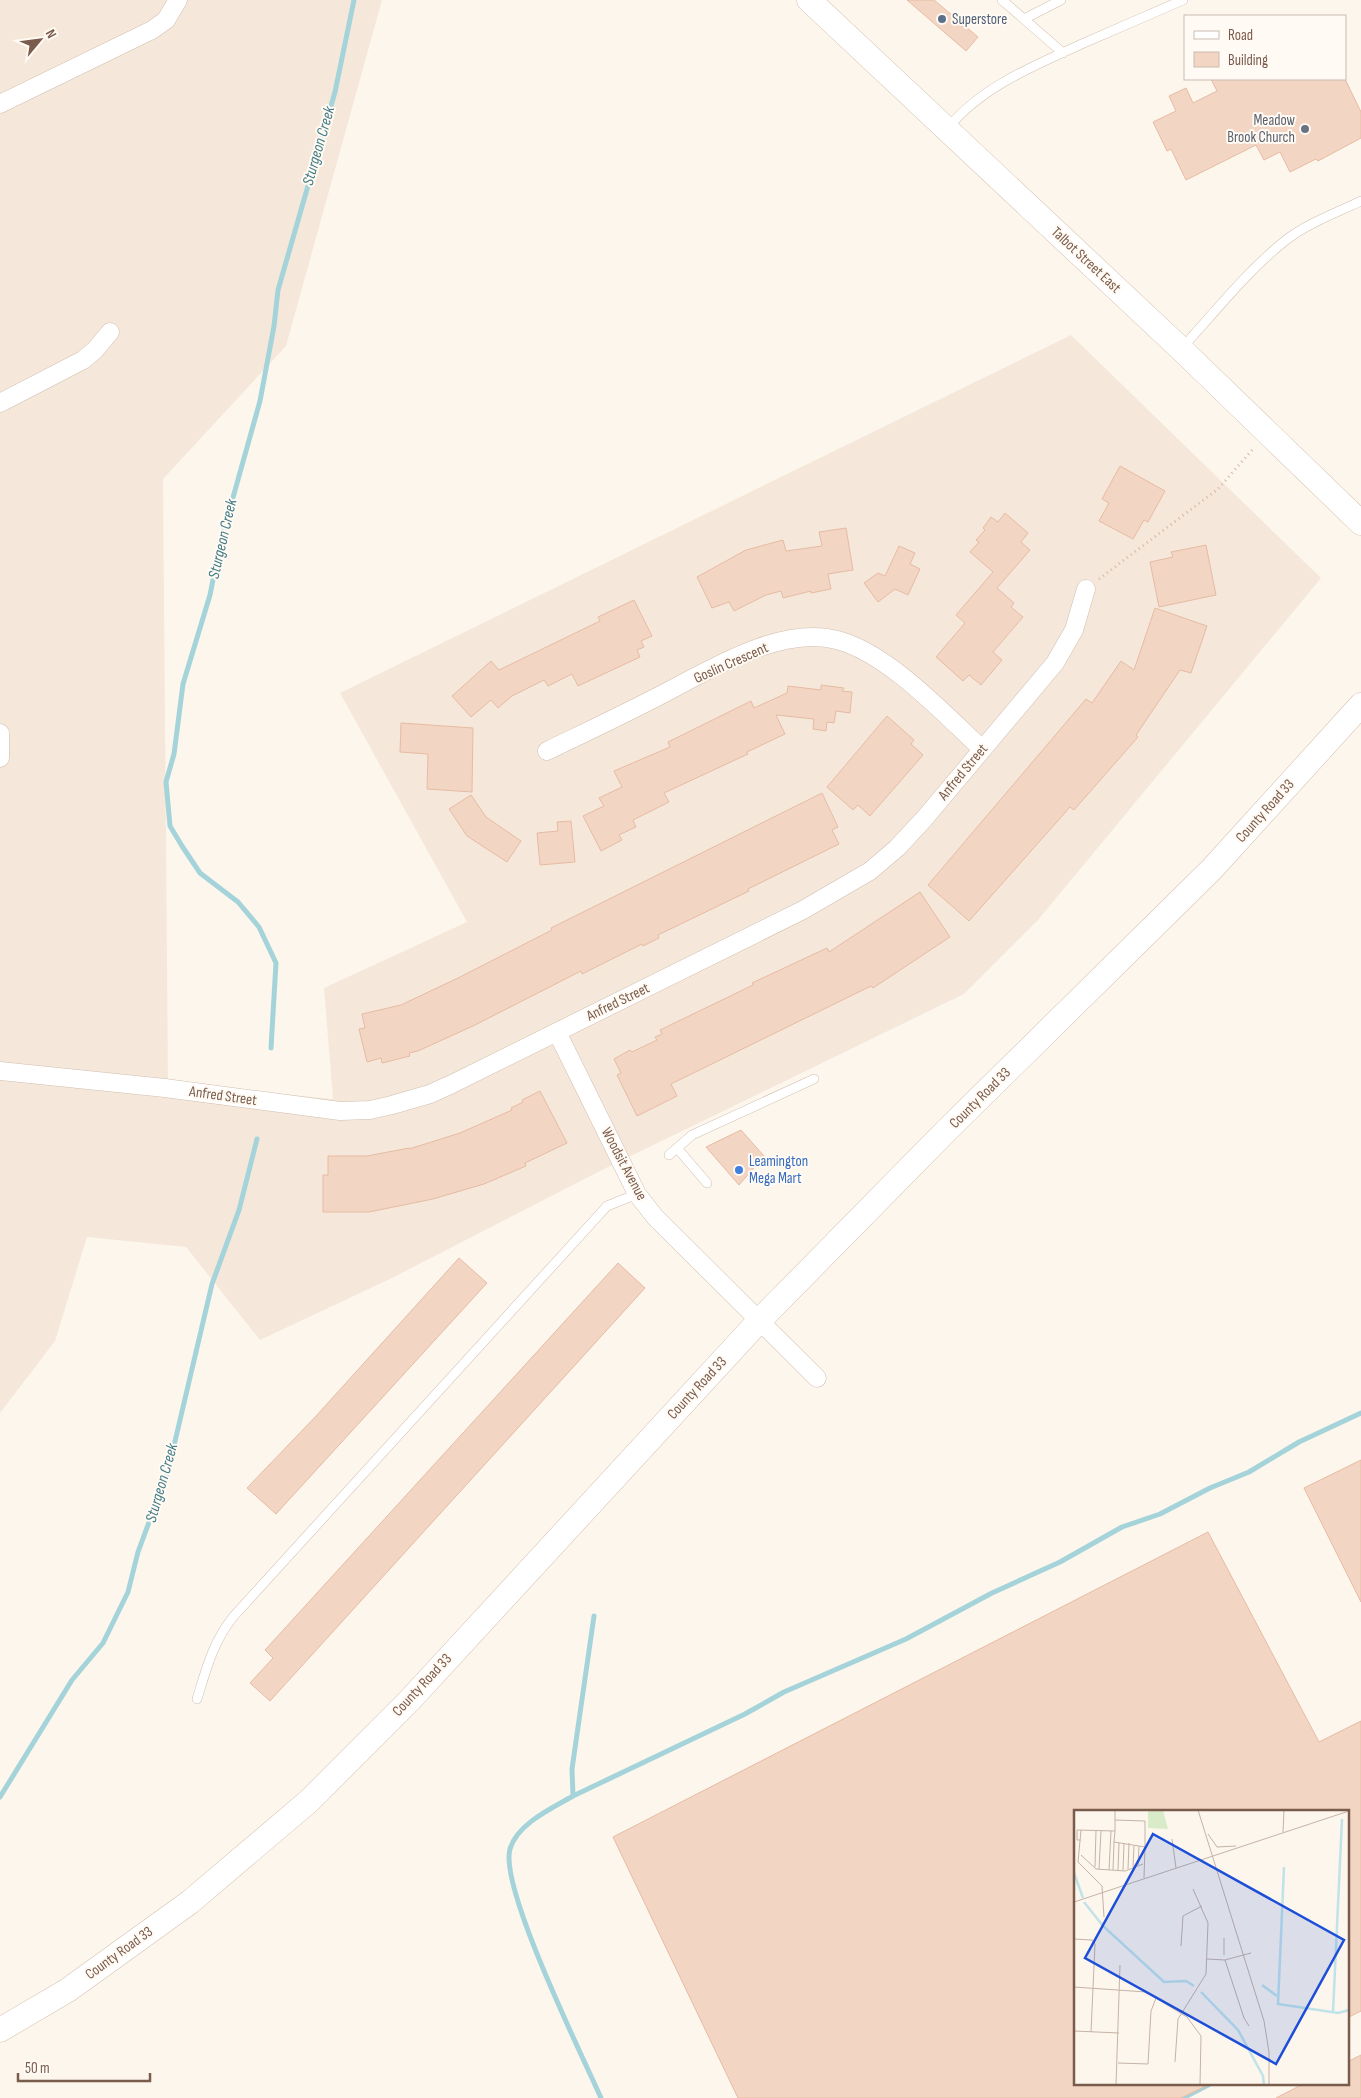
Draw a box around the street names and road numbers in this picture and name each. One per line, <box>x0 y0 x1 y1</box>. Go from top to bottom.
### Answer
street label: Talbot Street East <box>1047 223 1125 298</box>
street label: Goslin Crescent <box>691 638 772 688</box>
street label: Anfred Street <box>933 740 992 805</box>
street label: County Road 33 <box>1232 775 1298 847</box>
street label: Anfred Street <box>582 978 653 1026</box>
street label: County Road 33 <box>945 1063 1015 1133</box>
street label: Anfred Street <box>187 1082 258 1110</box>
street label: Woodsit Avenue <box>597 1124 651 1204</box>
street label: County Road 33 <box>663 1353 731 1423</box>
street label: County Road 33 <box>388 1650 456 1720</box>
street label: County Road 33 <box>81 1922 157 1984</box>

